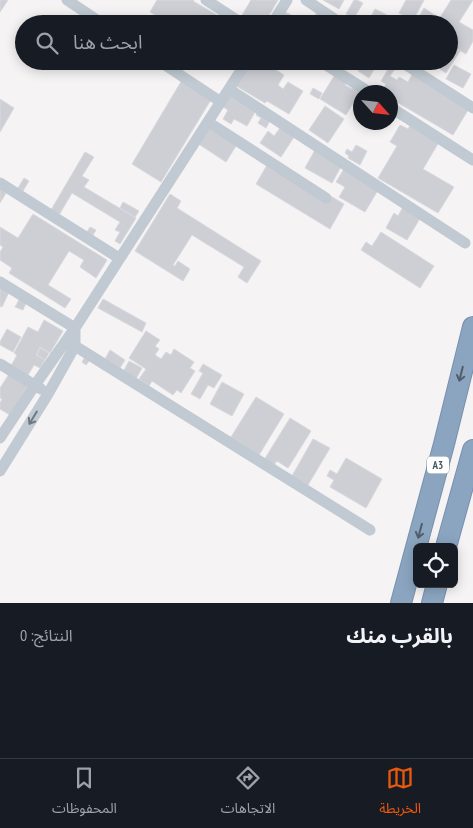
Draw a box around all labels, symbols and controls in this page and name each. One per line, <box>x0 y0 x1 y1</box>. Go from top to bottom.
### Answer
search box <box>15 15 458 70</box>
icon: search <box>33 29 61 57</box>
text: ابحث هنا <box>73 30 142 54</box>
north arrow <box>353 85 398 130</box>
one-way arrow <box>456 366 465 382</box>
one-way arrow <box>28 411 38 425</box>
road number: A3 <box>427 456 449 474</box>
one-way arrow <box>415 523 424 539</box>
map controls <box>413 543 458 588</box>
button: locate <box>413 543 458 588</box>
text: بالقرب منك <box>346 622 453 649</box>
text: النتائج: 0 <box>20 625 73 645</box>
tab: المحفوظات <box>52 764 117 823</box>
tab: الاتجاهات <box>221 764 275 823</box>
tab: الخريطة <box>379 764 421 823</box>

